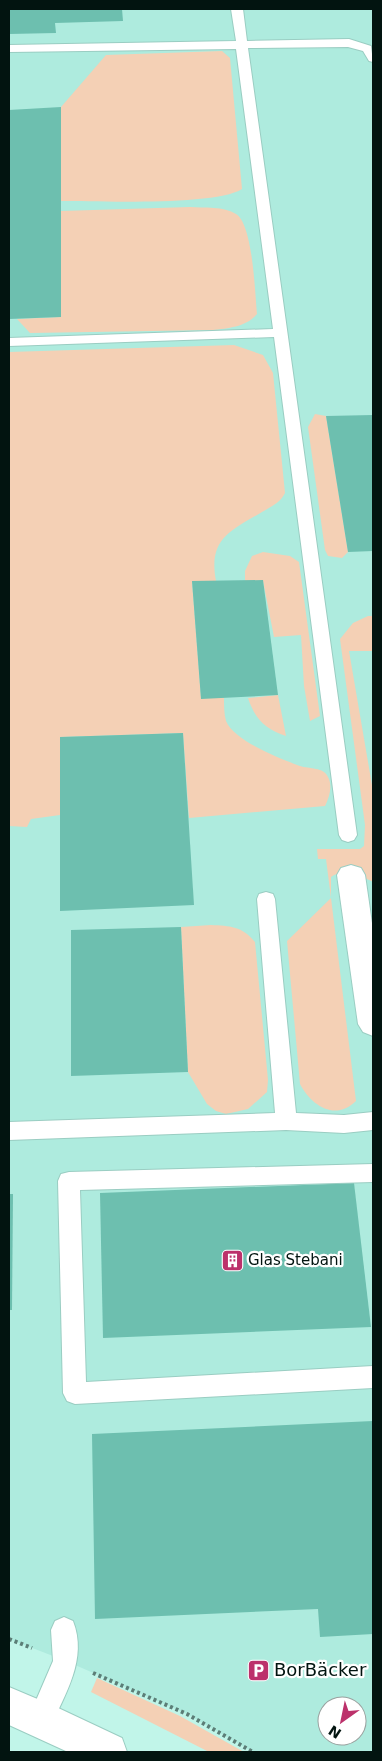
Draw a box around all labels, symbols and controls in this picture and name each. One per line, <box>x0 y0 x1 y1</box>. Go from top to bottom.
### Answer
building icon: Glas Stebani <box>220 1248 244 1272</box>
place label: Glas Stebani <box>248 1251 343 1269</box>
parking icon: BorBäcker <box>246 1658 270 1682</box>
place label: BorBäcker <box>274 1659 367 1680</box>
north arrow <box>317 1696 367 1746</box>
text: N <box>326 1722 344 1742</box>

